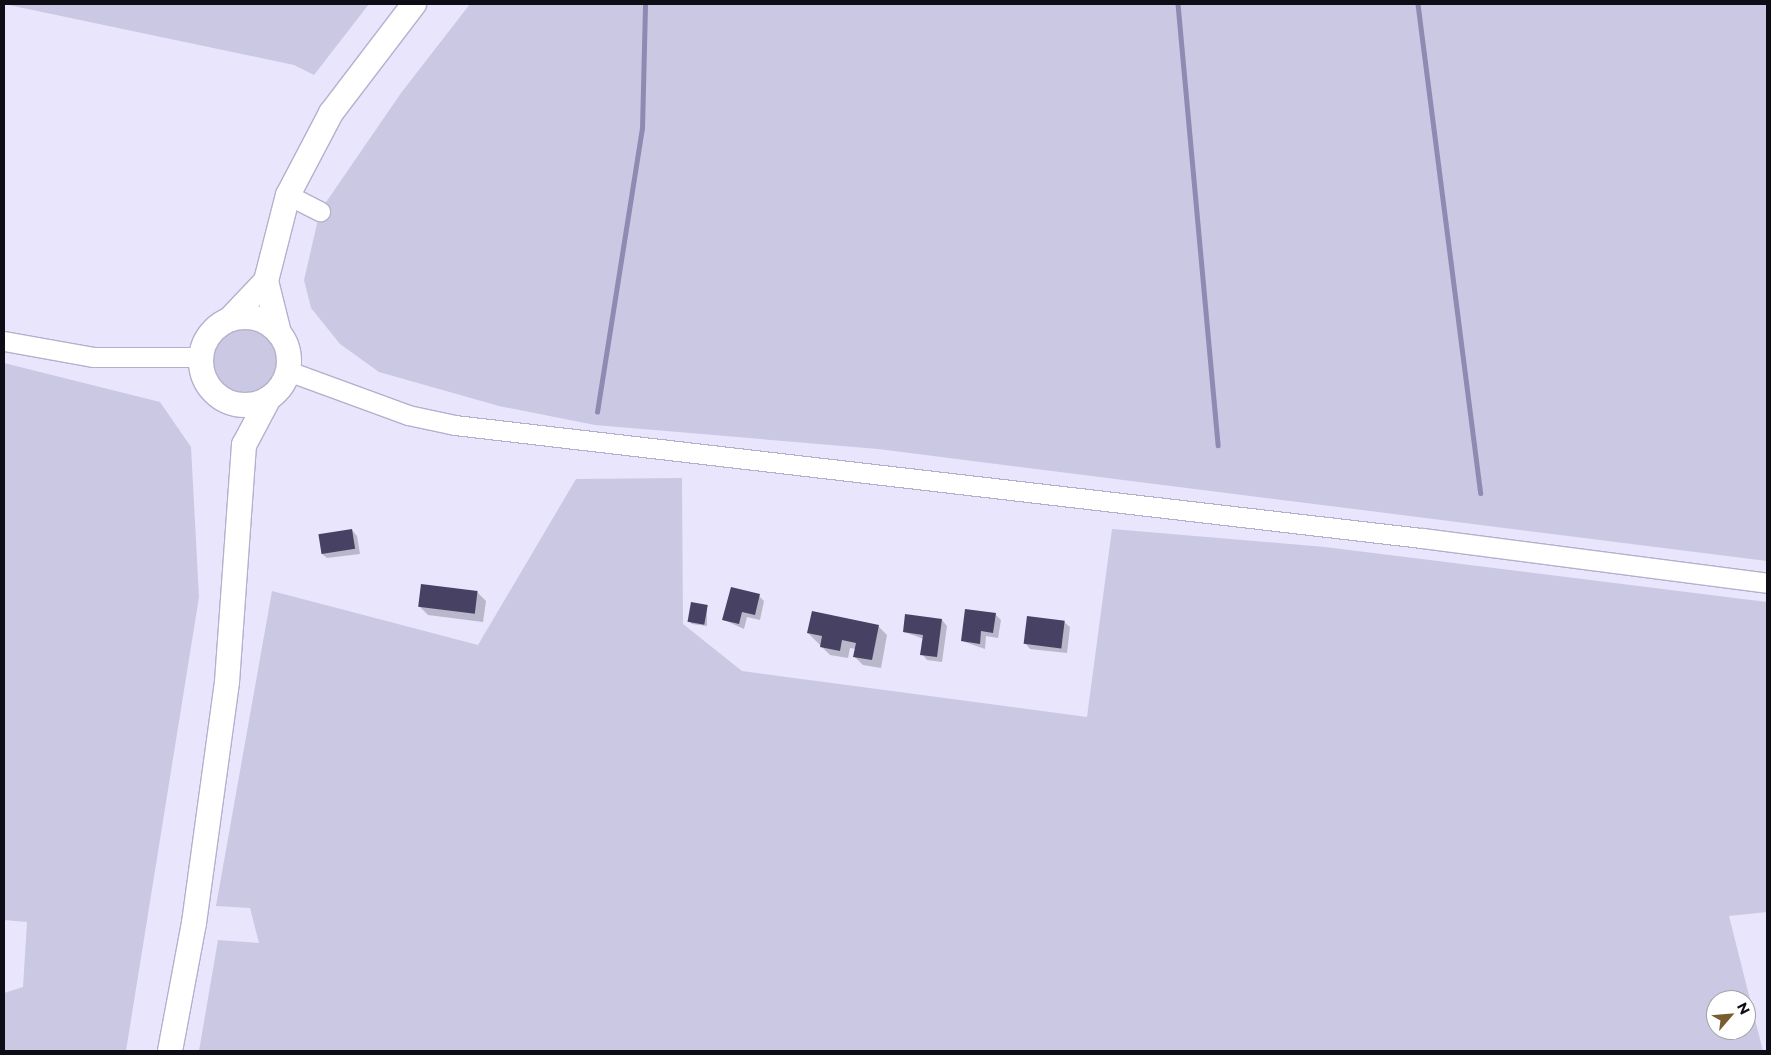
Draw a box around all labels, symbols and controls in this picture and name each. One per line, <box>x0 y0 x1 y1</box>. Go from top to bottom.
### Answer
north arrow <box>1706 990 1756 1040</box>
text: N <box>1733 1000 1754 1018</box>

